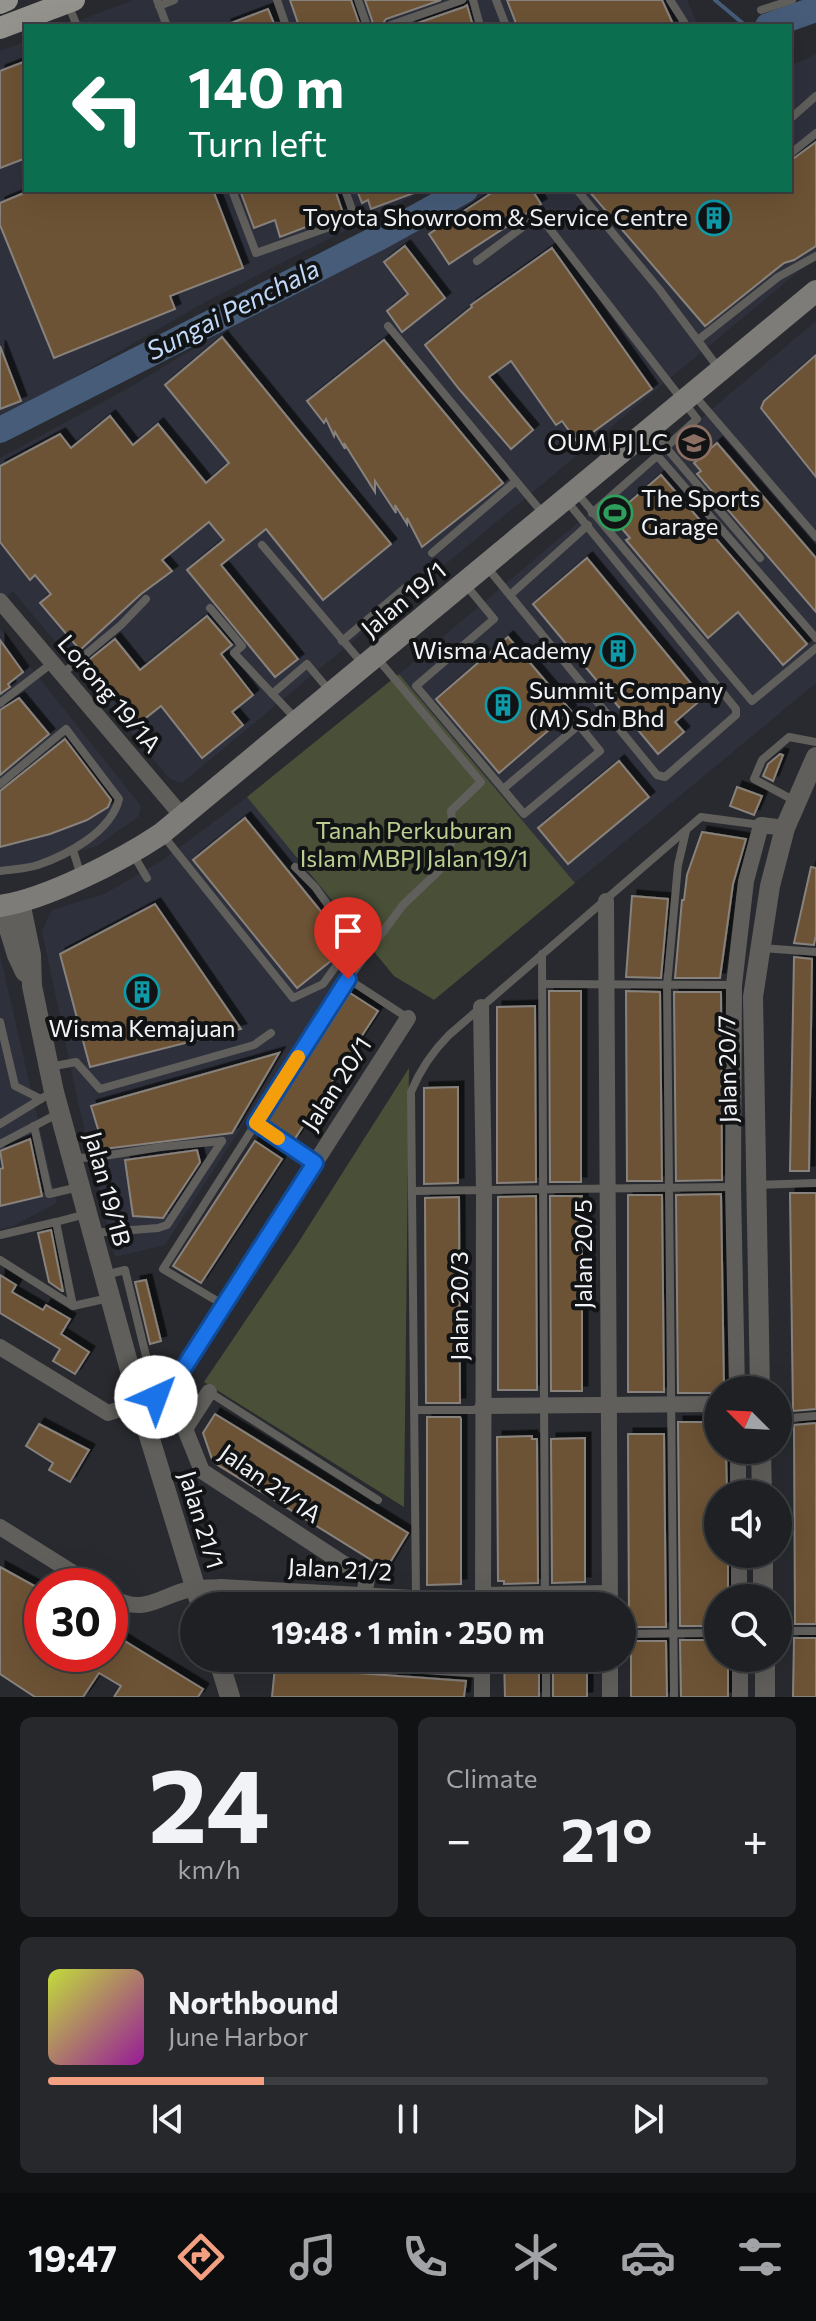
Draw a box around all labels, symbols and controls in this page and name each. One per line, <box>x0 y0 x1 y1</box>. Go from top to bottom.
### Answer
text: 140 m <box>188 51 344 120</box>
icon: left <box>56 56 160 160</box>
text: Turn left <box>188 120 327 164</box>
building icon: Toyota Showroom & Service Centre <box>695 199 733 237</box>
place label: Toyota Showroom & Service Centre <box>302 202 688 231</box>
water label: Sungai Penchala <box>141 252 324 366</box>
school or university icon: OUM PJ LC <box>675 424 713 462</box>
place label: OUM PJ LC <box>547 427 668 456</box>
place label: The Sports Garage <box>641 483 760 540</box>
sports icon: The Sports Garage <box>596 494 634 532</box>
street label: Jalan 19/1 <box>355 555 451 643</box>
street label: Lorong 19/1A <box>52 628 168 758</box>
building icon: Wisma Academy <box>599 632 637 670</box>
place label: Wisma Academy <box>412 635 592 664</box>
place label: Summit Company (M) Sdn Bhd <box>529 675 723 732</box>
building icon: Summit Company (M) Sdn Bhd <box>484 686 522 724</box>
park label: Tanah Perkuburan Islam MBPJ Jalan 19/1 <box>300 815 528 872</box>
pin <box>314 897 382 979</box>
icon: arrive <box>326 909 370 953</box>
building icon: Wisma Kemajuan <box>123 973 161 1011</box>
place label: Wisma Kemajuan <box>49 1013 235 1042</box>
street label: Jalan 20/7 <box>711 1015 742 1123</box>
street label: Jalan 20/1 <box>295 1031 377 1135</box>
street label: Jalan 19/1B <box>79 1128 138 1249</box>
street label: Jalan 20/5 <box>568 1199 597 1309</box>
street label: Jalan 20/3 <box>444 1251 473 1361</box>
position arrow <box>114 1355 198 1439</box>
north arrow <box>704 1376 792 1464</box>
map controls <box>704 1376 792 1672</box>
street label: Jalan 21/1A <box>214 1437 327 1528</box>
street label: Jalan 21/1 <box>174 1467 231 1572</box>
button: sound <box>704 1480 792 1568</box>
street label: Jalan 21/2 <box>287 1551 393 1586</box>
speed limit sign: 30 <box>24 1568 128 1672</box>
button: search <box>704 1584 792 1672</box>
text: 19:48 · 1 min · 250 m <box>271 1613 545 1650</box>
text: 24 <box>148 1737 270 1864</box>
text: Climate <box>446 1762 538 1793</box>
text: 21° <box>561 1801 653 1874</box>
text: − <box>446 1811 471 1865</box>
text: + <box>742 1811 768 1865</box>
text: km/h <box>177 1853 241 1884</box>
text: Northbound <box>168 1983 339 2020</box>
text: June Harbor <box>168 2020 308 2051</box>
icon: previous <box>146 2097 190 2141</box>
icon: pause <box>386 2097 430 2141</box>
icon: next <box>626 2097 670 2141</box>
icon: directions <box>173 2229 229 2285</box>
icon: music <box>285 2229 341 2285</box>
icon: phone <box>397 2229 453 2285</box>
icon: climate <box>508 2229 564 2285</box>
icon: car <box>620 2229 676 2285</box>
icon: filters <box>732 2229 788 2285</box>
text: 19:47 <box>28 2235 117 2279</box>

